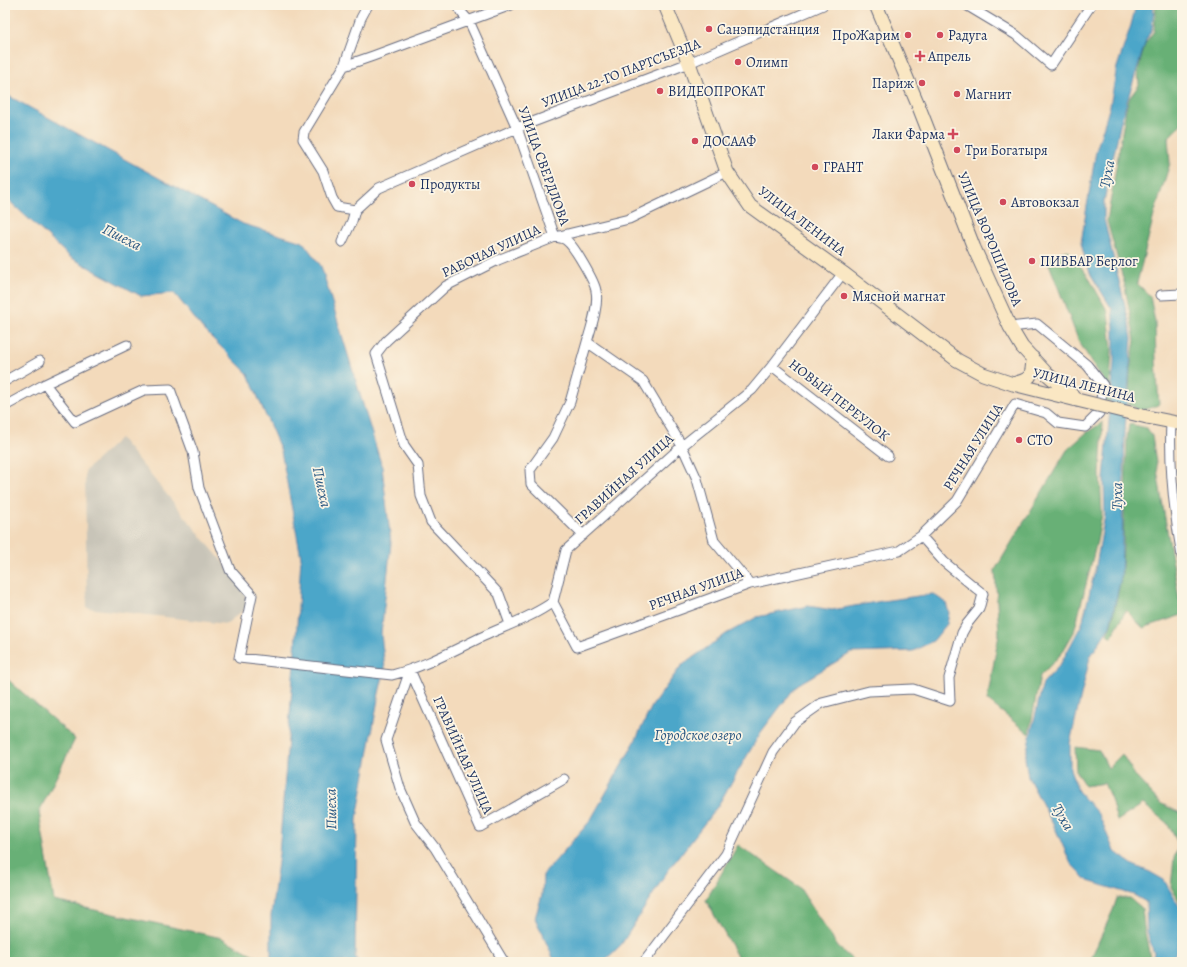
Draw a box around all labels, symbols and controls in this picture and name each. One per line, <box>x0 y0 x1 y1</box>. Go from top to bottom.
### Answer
place label: Санэпидстанция <box>717 20 820 39</box>
marker: Санэпидстанция <box>704 24 714 34</box>
place label: ПроЖарим <box>832 26 900 45</box>
place label: Радуга <box>948 26 988 45</box>
marker: ПроЖарим <box>903 30 913 40</box>
marker: Радуга <box>935 30 945 40</box>
street label: УЛИЦА 22-ГО ПАРТСЪЕЗДА <box>539 34 704 112</box>
place label: Апрель <box>927 47 971 66</box>
marker: Апрель <box>915 51 925 61</box>
place label: Олимп <box>746 53 788 72</box>
marker: Олимп <box>733 57 743 67</box>
place label: Париж <box>872 74 914 93</box>
marker: Париж <box>917 78 927 88</box>
place label: ВИДЕОПРОКАТ <box>668 82 765 101</box>
place label: Магнит <box>965 85 1012 104</box>
marker: ВИДЕОПРОКАТ <box>655 86 665 96</box>
marker: Магнит <box>952 89 962 99</box>
street label: УЛИЦА СВЕРДЛОВА <box>514 104 575 229</box>
place label: Лаки Фарма <box>872 125 946 144</box>
marker: Лаки Фарма <box>948 129 958 139</box>
place label: ДОСААФ <box>703 132 756 151</box>
marker: ДОСААФ <box>690 136 700 146</box>
place label: Три Богатыря <box>965 141 1048 160</box>
marker: Три Богатыря <box>952 145 962 155</box>
place label: ГРАНТ <box>823 158 864 177</box>
water label: Туха <box>1095 158 1119 190</box>
marker: ГРАНТ <box>810 162 820 172</box>
street label: УЛИЦА ВОРОШИЛОВА <box>953 169 1027 310</box>
place label: Продукты <box>420 175 480 194</box>
marker: Продукты <box>407 179 417 189</box>
street label: УЛИЦА ЛЕНИНА <box>754 182 850 261</box>
place label: Автовокзал <box>1010 193 1079 212</box>
marker: Автовокзал <box>998 197 1008 207</box>
water label: Пшеха <box>99 219 145 255</box>
street label: РАБОЧАЯ УЛИЦА <box>439 220 544 282</box>
place label: ПИВБАР Берлог <box>1040 252 1138 271</box>
marker: ПИВБАР Берлог <box>1027 256 1037 266</box>
place label: Мясной магнат <box>852 287 945 306</box>
marker: Мясной магнат <box>839 291 849 301</box>
street label: НОВЫЙ ПЕРЕУЛОК <box>785 355 893 445</box>
street label: УЛИЦА ЛЕНИНА <box>1031 363 1138 407</box>
street label: РЕЧНАЯ УЛИЦА <box>939 399 1008 494</box>
street label: ГРАВИЙНАЯ УЛИЦА <box>570 429 678 529</box>
place label: СТО <box>1027 431 1053 450</box>
marker: СТО <box>1014 435 1024 445</box>
water label: Пшеха <box>308 465 336 509</box>
water label: Туха <box>1107 482 1127 510</box>
street label: РЕЧНАЯ УЛИЦА <box>646 563 747 615</box>
street label: ГРАВИЙНАЯ УЛИЦА <box>428 693 498 818</box>
water label: Городское озеро <box>654 725 742 745</box>
water label: Пшеха <box>321 788 341 830</box>
water label: Туха <box>1047 800 1079 834</box>

